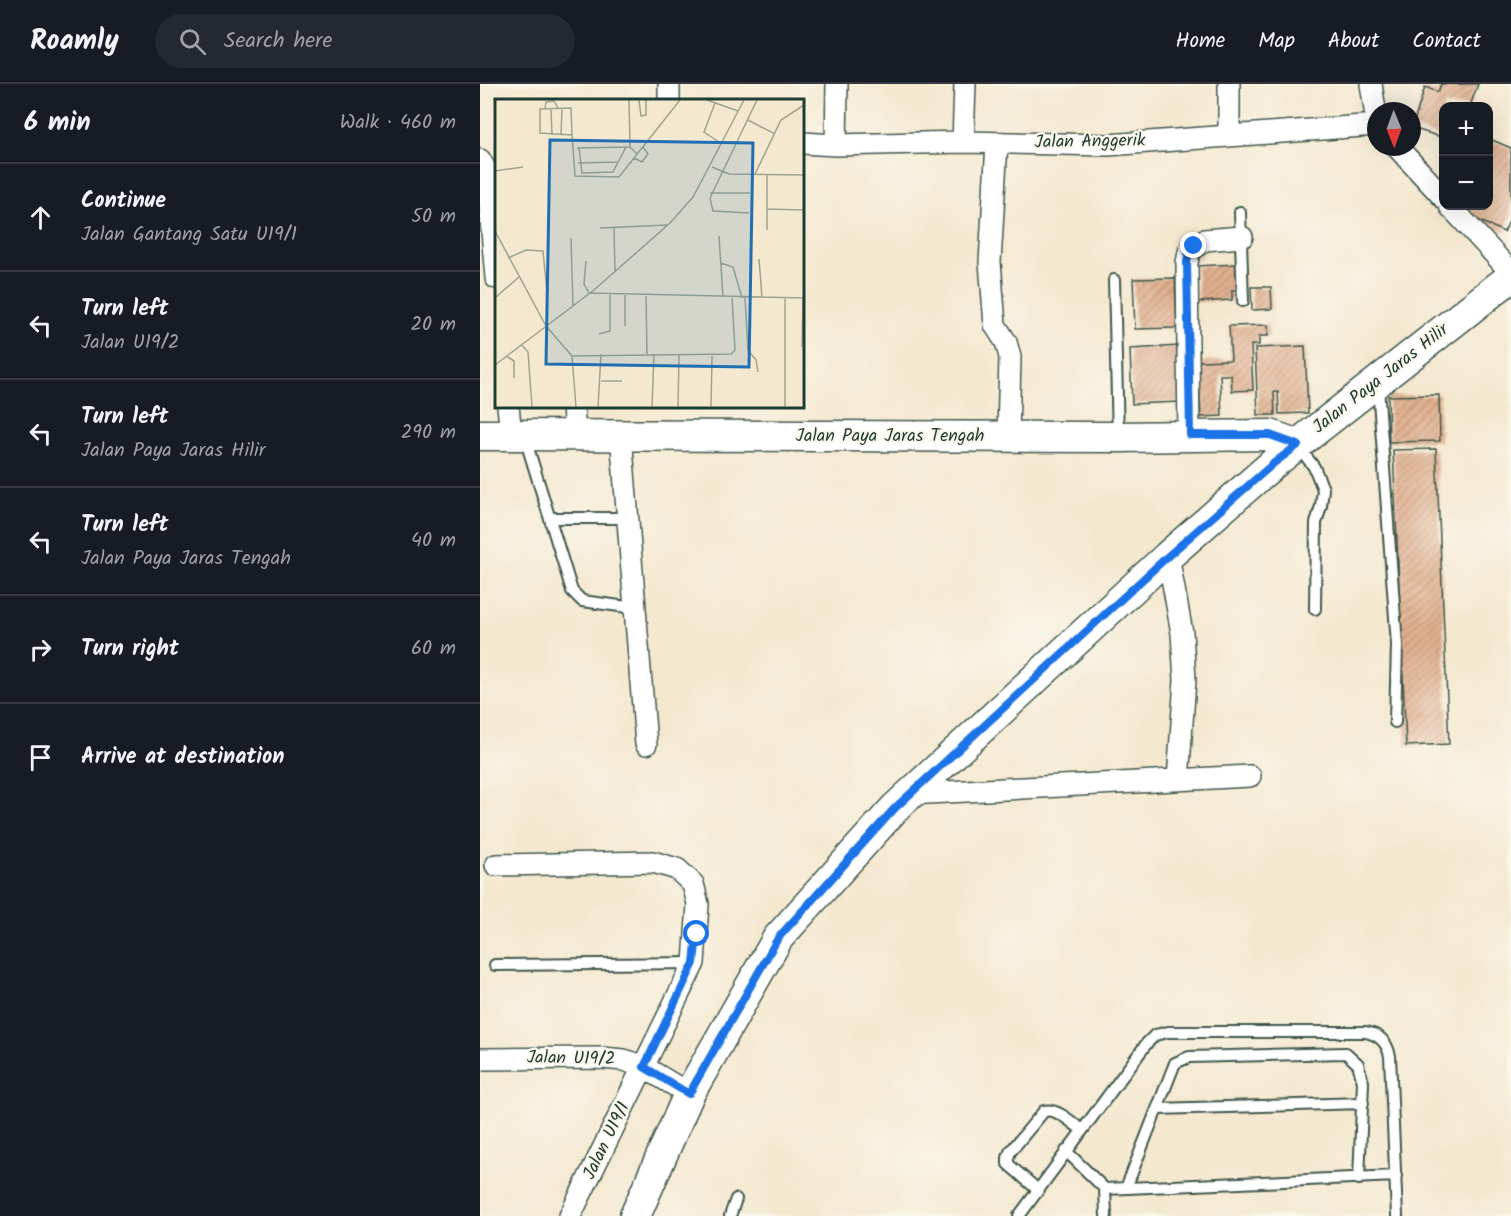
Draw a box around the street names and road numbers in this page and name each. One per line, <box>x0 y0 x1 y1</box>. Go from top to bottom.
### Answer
street label: Jalan Anggerik <box>1034 127 1146 157</box>
street label: Jalan Paya Jaras Hilir <box>1307 316 1456 442</box>
street label: Jalan Paya Jaras Tengah <box>796 422 984 451</box>
street label: Jalan U19/2 <box>526 1044 616 1074</box>
street label: Jalan U19/1 <box>576 1097 638 1185</box>

